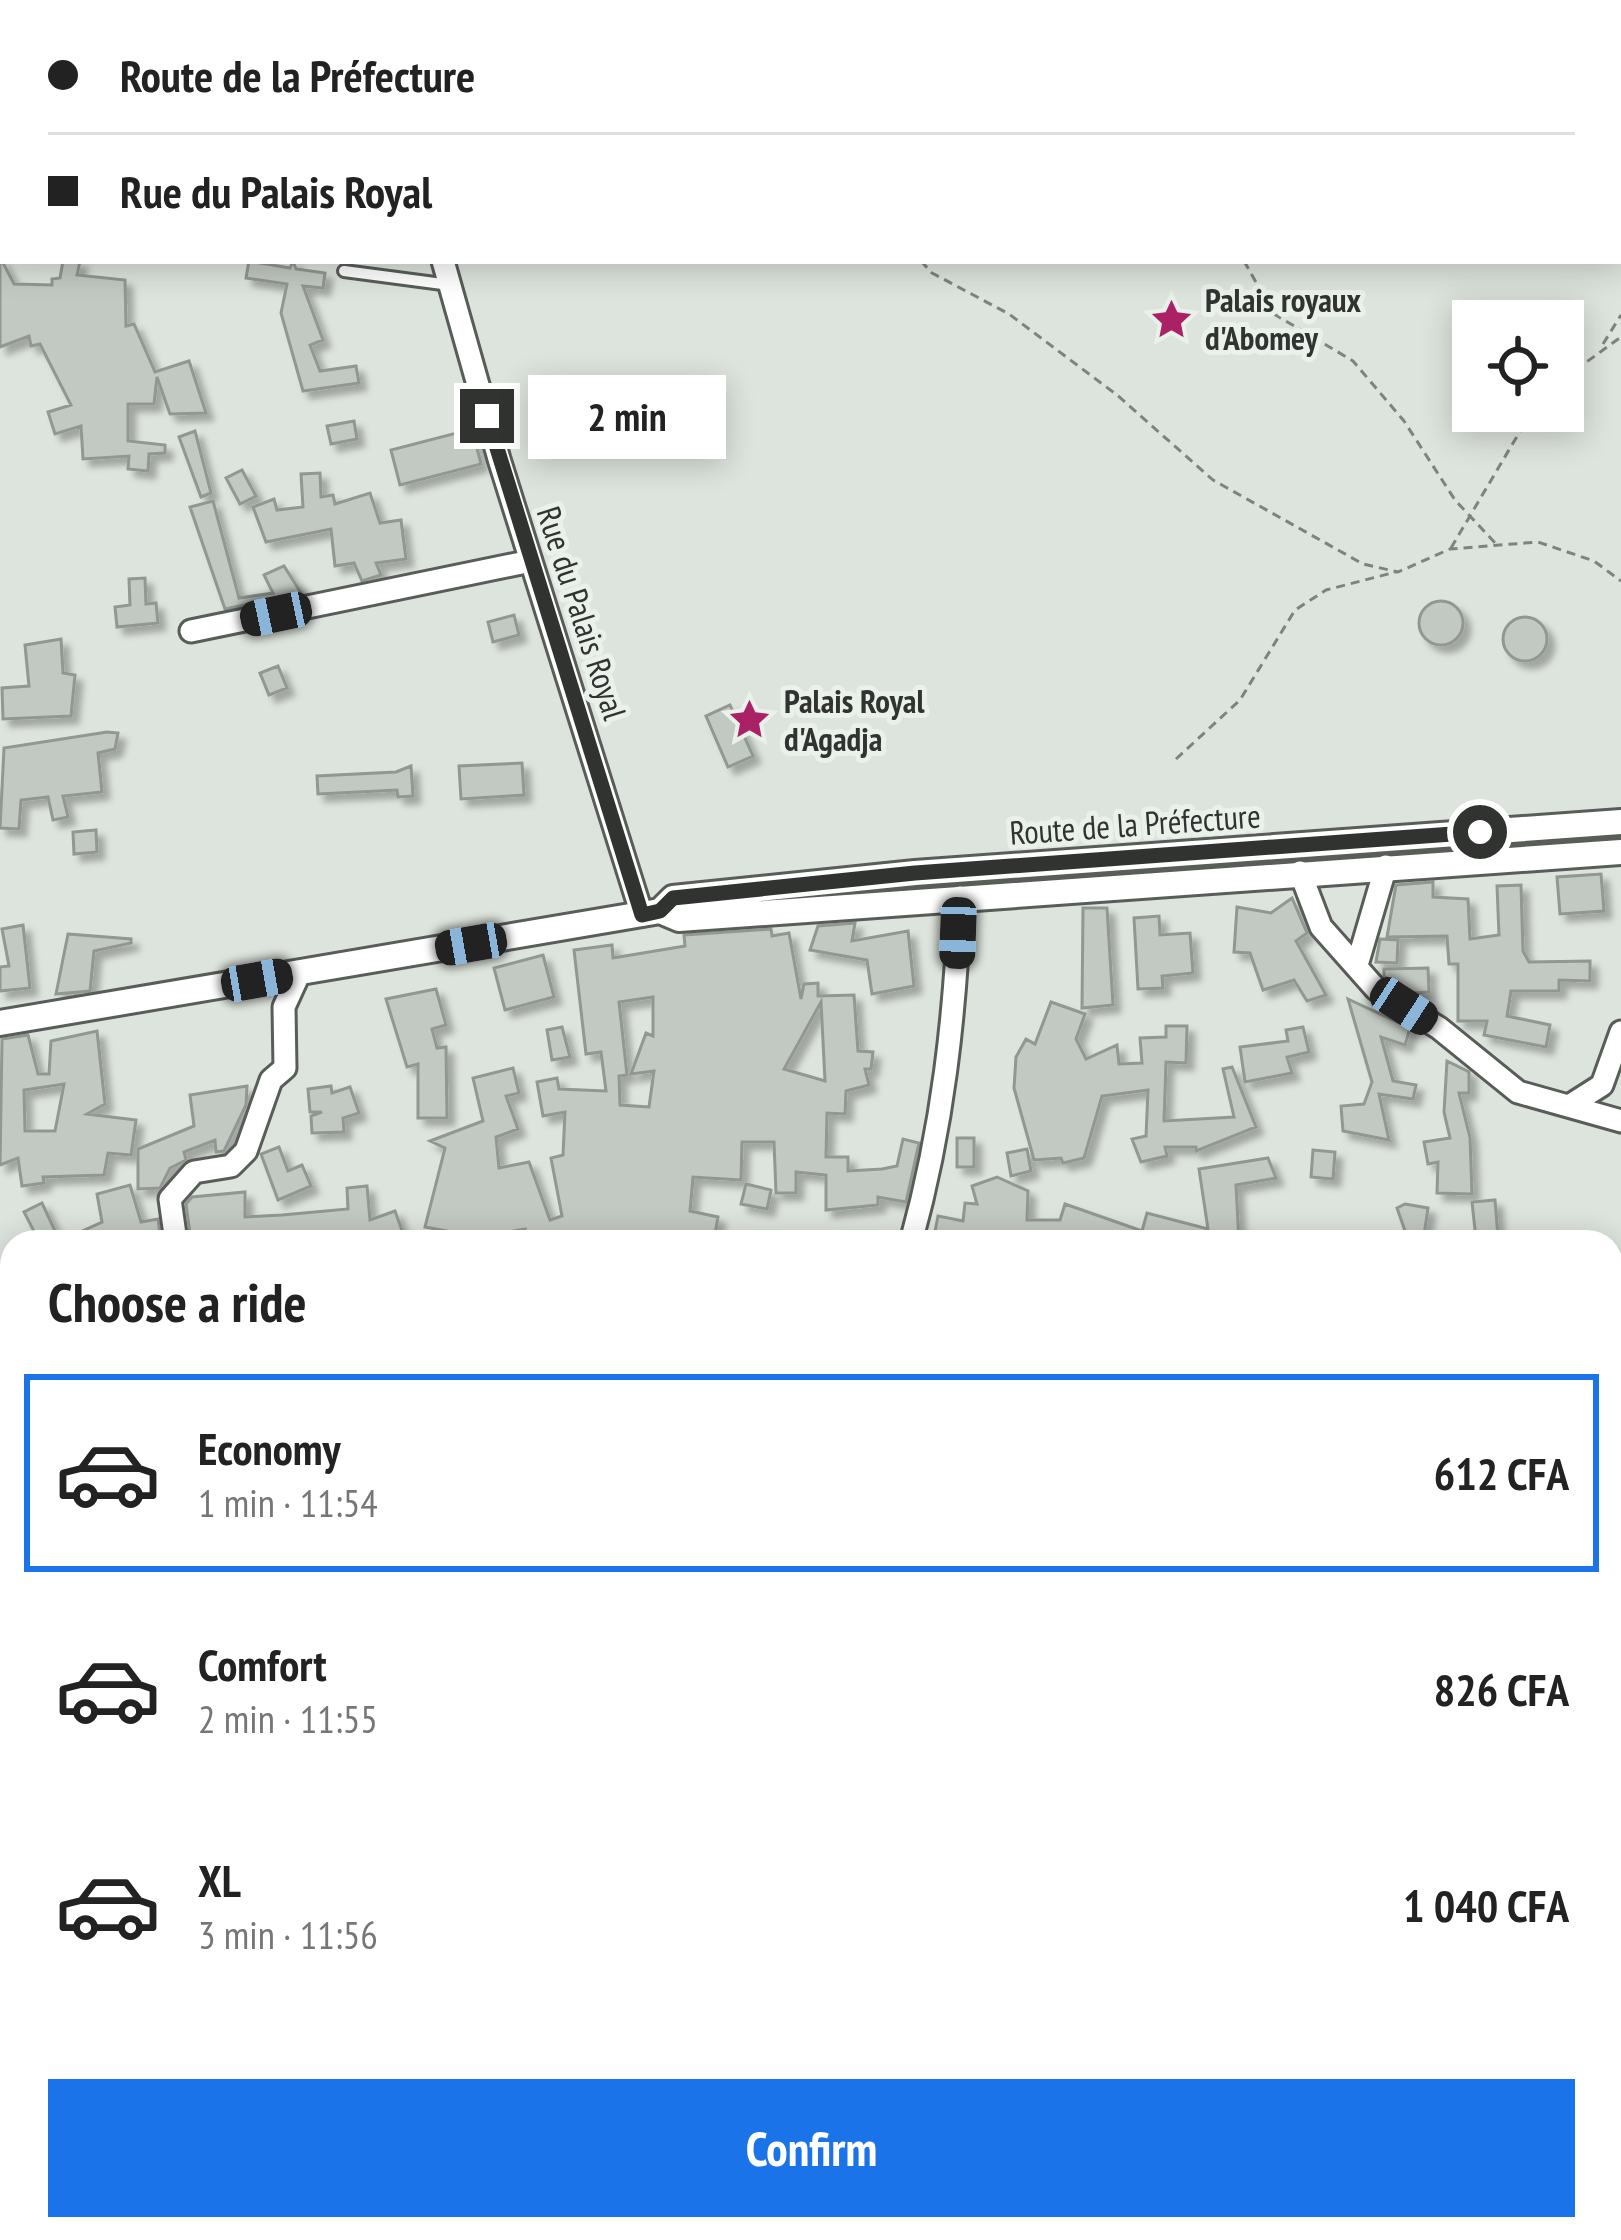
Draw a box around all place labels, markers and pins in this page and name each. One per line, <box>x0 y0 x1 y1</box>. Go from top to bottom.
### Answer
place label: Palais royaux d'Abomey <box>1205 278 1362 359</box>
place icon: Palais royaux d'Abomey <box>1148 296 1194 342</box>
place label: Palais Royal d'Agadja <box>784 679 925 760</box>
place icon: Palais Royal d'Agadja <box>727 697 773 743</box>

